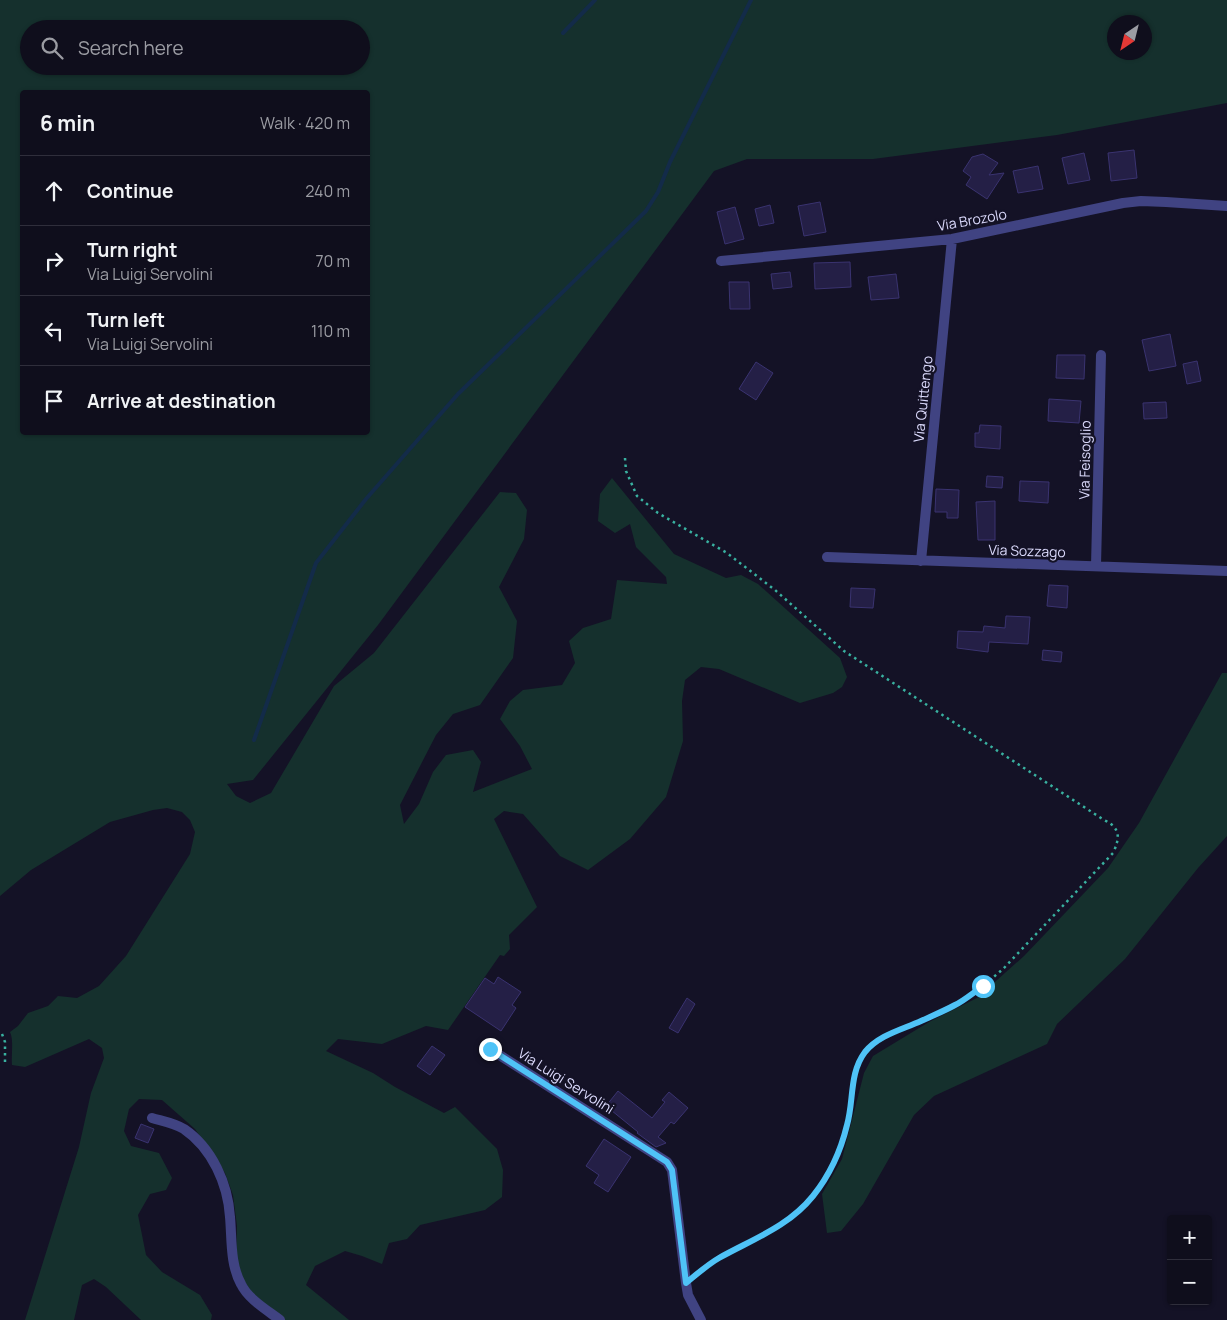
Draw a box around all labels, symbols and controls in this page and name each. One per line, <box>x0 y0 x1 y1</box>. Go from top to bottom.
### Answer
north arrow <box>1107 15 1152 60</box>
search box <box>20 20 370 75</box>
icon: search <box>38 34 66 62</box>
text: Search here <box>78 35 184 61</box>
text: 6 min <box>40 109 95 137</box>
text: Walk · 420 m <box>260 112 350 134</box>
icon: ahead <box>40 177 68 205</box>
text: Continue <box>87 178 173 204</box>
text: 240 m <box>305 180 350 202</box>
street label: Via Brozolo <box>936 204 1008 235</box>
text: Turn right <box>87 237 177 263</box>
icon: right <box>40 247 68 275</box>
text: 70 m <box>315 250 350 272</box>
text: Via Luigi Servolini <box>87 263 213 285</box>
text: Turn left <box>87 307 165 333</box>
icon: left <box>40 317 68 345</box>
text: 110 m <box>311 320 350 342</box>
text: Via Luigi Servolini <box>87 333 213 355</box>
street label: Via Quittengo <box>909 355 936 443</box>
icon: arrive <box>40 387 68 415</box>
text: Arrive at destination <box>87 388 276 414</box>
street label: Via Feisoglio <box>1074 420 1095 500</box>
street label: Via Sozzago <box>988 540 1066 561</box>
route start <box>972 975 995 998</box>
route end <box>479 1038 502 1061</box>
street label: Via Luigi Servolini <box>515 1043 618 1118</box>
map controls <box>1167 1215 1212 1305</box>
button: + <box>1167 1215 1212 1260</box>
button: − <box>1167 1260 1212 1305</box>

